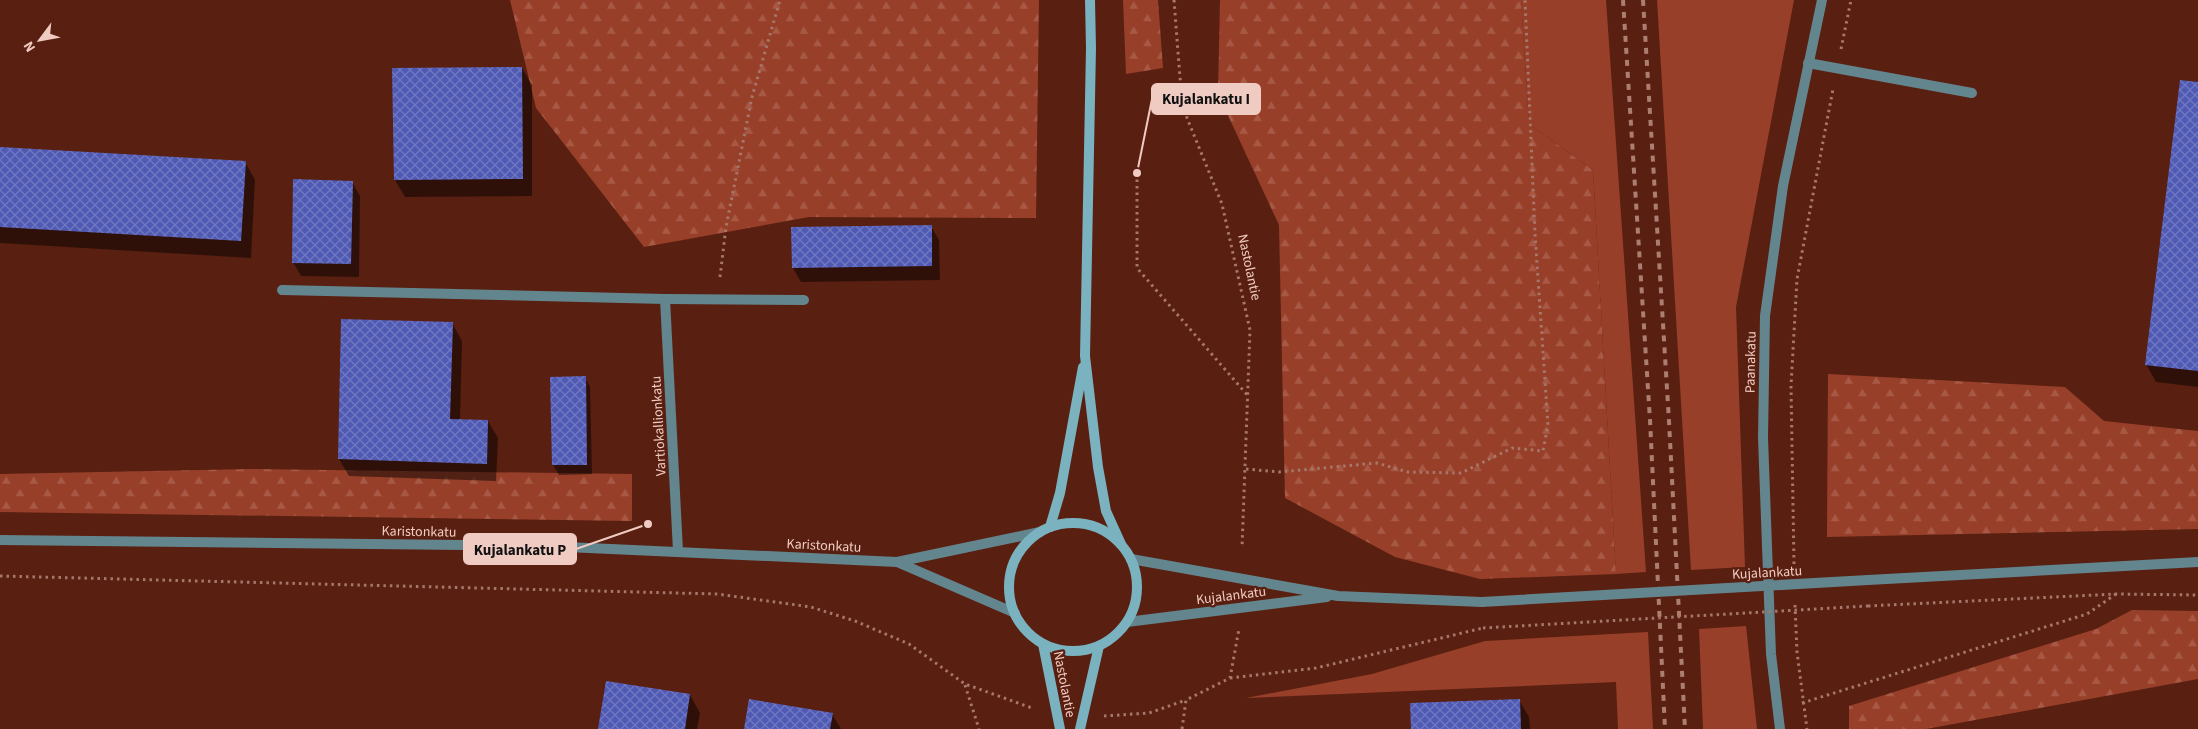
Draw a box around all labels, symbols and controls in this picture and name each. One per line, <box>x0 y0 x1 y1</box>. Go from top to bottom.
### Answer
north arrow <box>15 15 65 65</box>
text: N <box>19 37 41 56</box>
callout: Kujalankatu I <box>1152 84 1260 114</box>
text: Kujalankatu I <box>1162 89 1250 110</box>
street label: Nastolantie <box>1232 232 1266 302</box>
street label: Paanakatu <box>1740 331 1762 393</box>
street label: Vartiokallionkatu <box>646 375 672 477</box>
street label: Karistonkatu <box>381 521 457 543</box>
callout: Kujalankatu P <box>464 534 576 564</box>
street label: Karistonkatu <box>786 534 862 558</box>
text: Kujalankatu P <box>474 540 566 561</box>
street label: Kujalankatu <box>1731 561 1803 585</box>
street label: Kujalankatu <box>1195 582 1267 610</box>
street label: Nastolantie <box>1048 649 1080 719</box>

